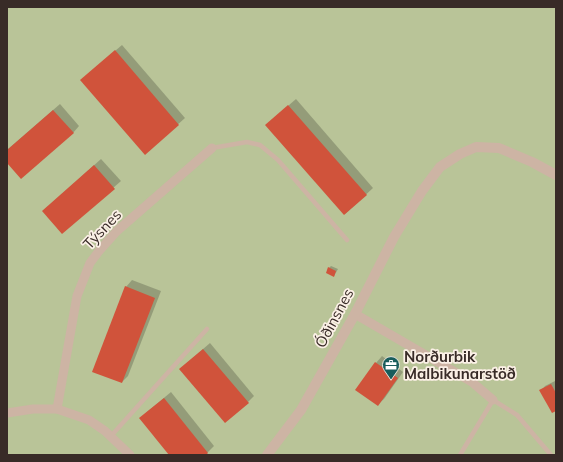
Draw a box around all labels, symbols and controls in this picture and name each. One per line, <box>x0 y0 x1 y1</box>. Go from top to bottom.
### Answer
street label: Týsnes <box>79 205 125 253</box>
street label: Óðinsnes <box>310 285 358 351</box>
place label: Norðurbik Malbikunarstöð <box>404 347 516 383</box>
office icon: Norðurbik Malbikunarstöð <box>381 355 401 380</box>

